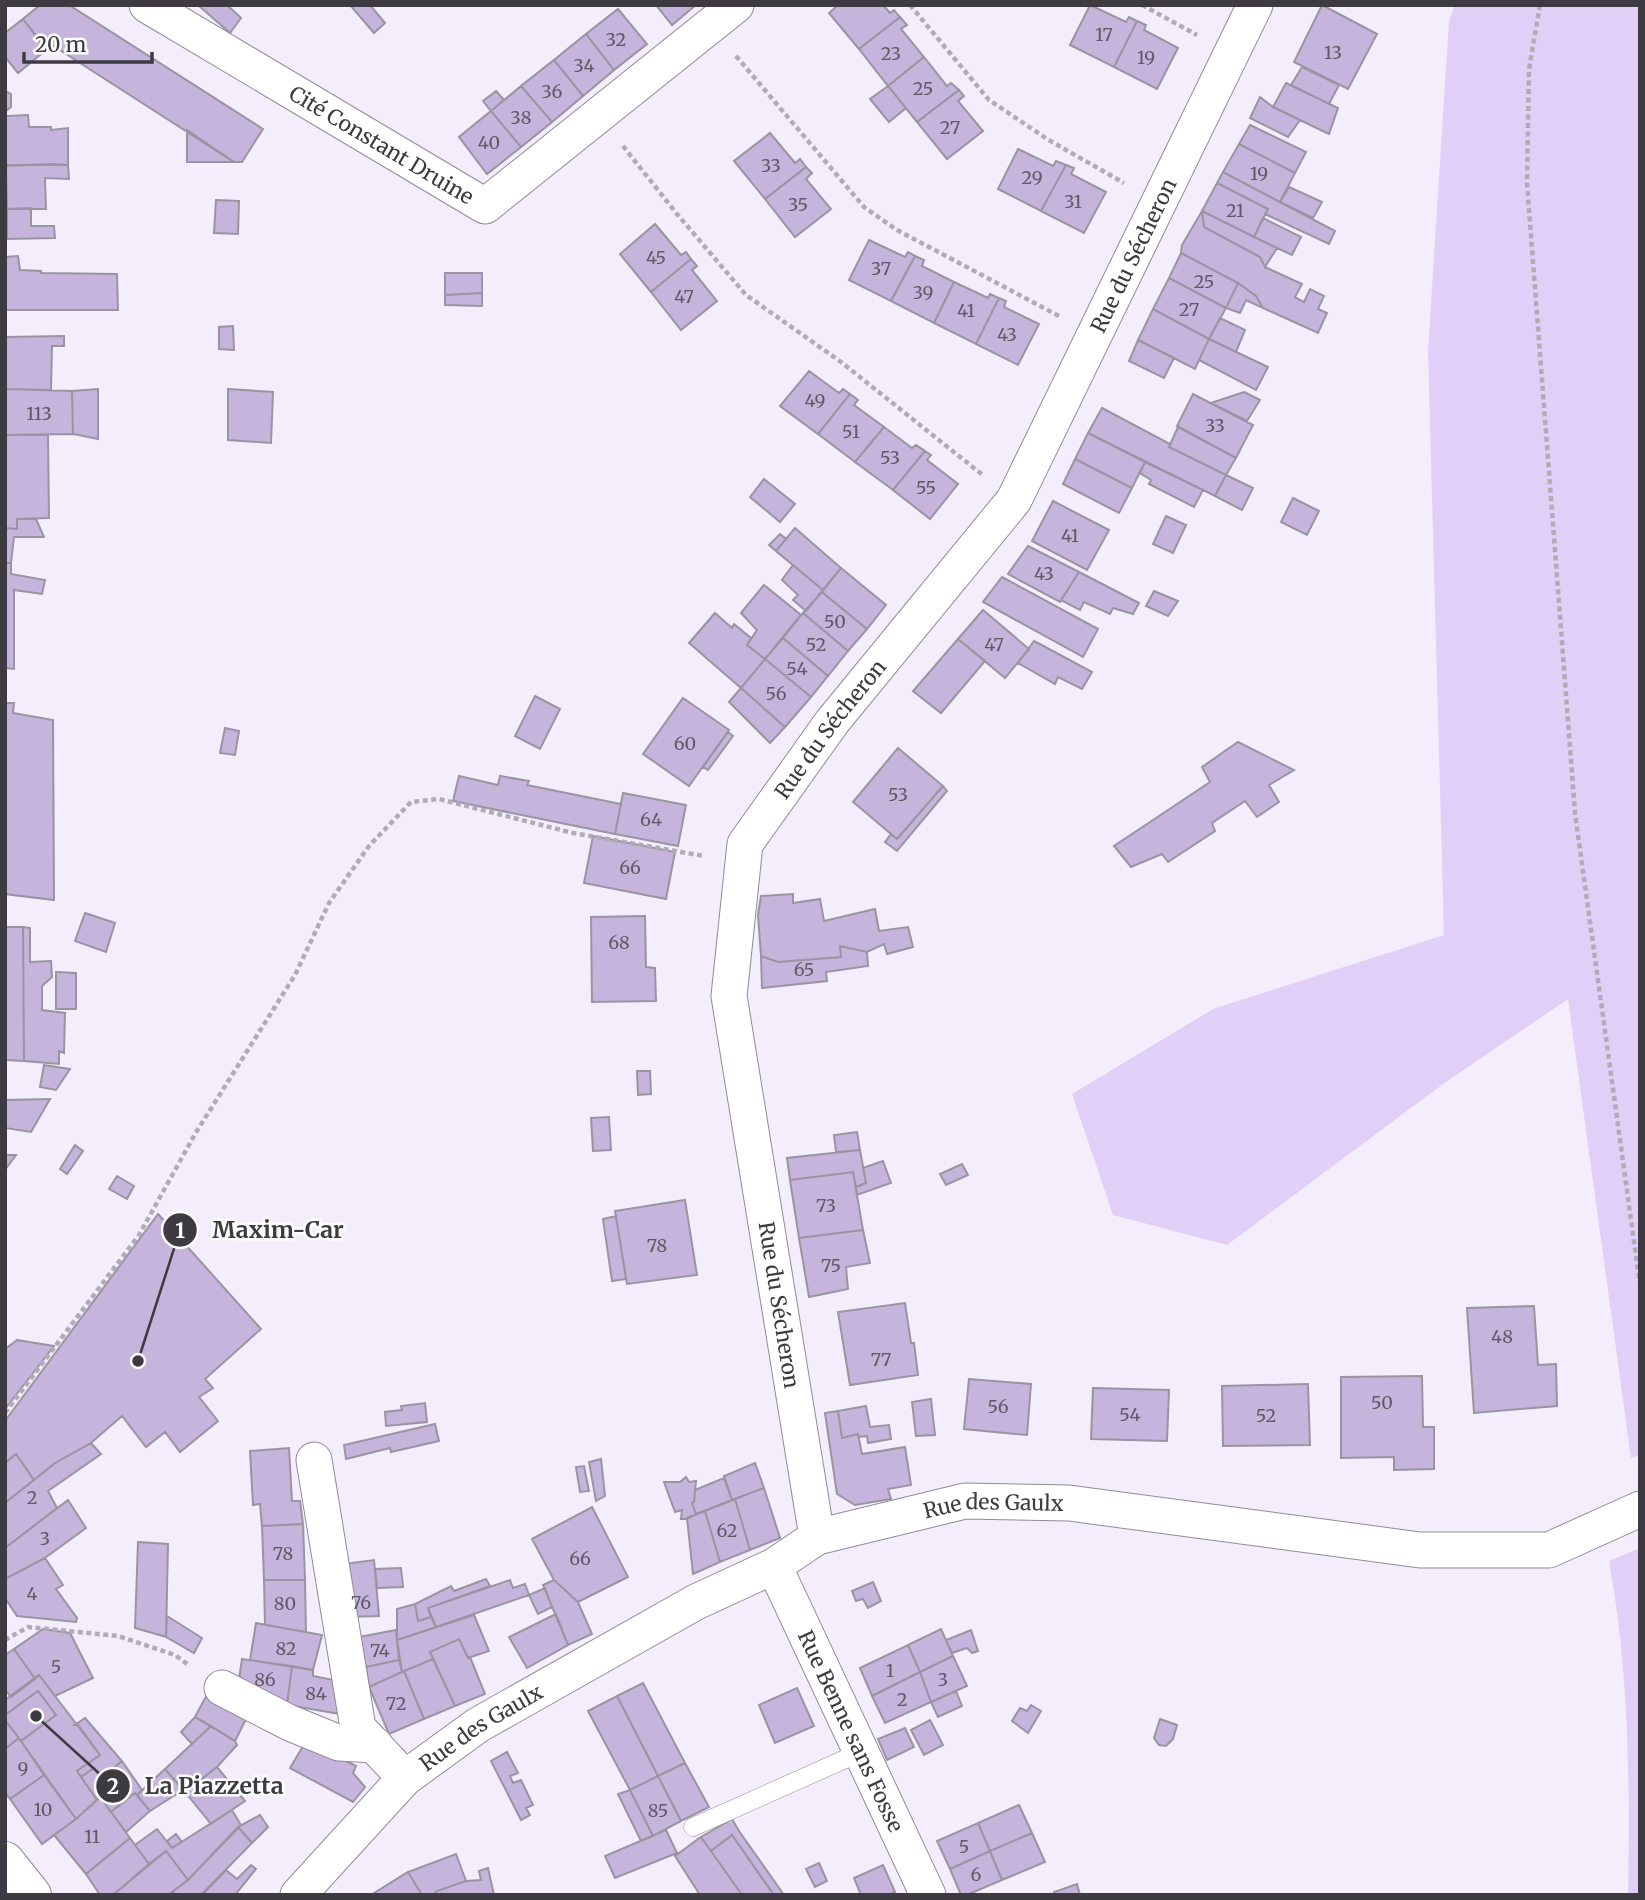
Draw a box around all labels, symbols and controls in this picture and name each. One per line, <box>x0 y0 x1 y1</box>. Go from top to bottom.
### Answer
scale bar <box>24 21 152 65</box>
house number: 17 <box>1095 23 1113 46</box>
house number: 32 <box>606 28 626 51</box>
text: 20 m <box>35 31 87 58</box>
house number: 13 <box>1324 41 1342 64</box>
house number: 23 <box>881 42 901 65</box>
house number: 19 <box>1137 46 1155 69</box>
house number: 34 <box>573 54 595 77</box>
house number: 25 <box>913 77 933 100</box>
street label: Cité Constant Druine <box>284 79 479 210</box>
house number: 36 <box>542 80 563 103</box>
house number: 38 <box>511 106 531 129</box>
house number: 27 <box>940 116 960 139</box>
house number: 40 <box>478 131 500 154</box>
house number: 33 <box>761 154 781 177</box>
house number: 19 <box>1250 162 1268 185</box>
house number: 29 <box>1021 166 1043 189</box>
street label: Rue du Sécheron <box>1084 174 1182 337</box>
house number: 31 <box>1064 190 1082 213</box>
house number: 35 <box>788 193 808 216</box>
house number: 21 <box>1226 199 1244 222</box>
house number: 45 <box>646 246 666 269</box>
house number: 37 <box>871 257 891 280</box>
house number: 25 <box>1194 270 1214 293</box>
house number: 39 <box>913 281 933 304</box>
house number: 47 <box>674 285 694 308</box>
house number: 27 <box>1179 298 1199 321</box>
house number: 41 <box>957 299 975 322</box>
house number: 43 <box>997 323 1017 346</box>
house number: 49 <box>805 389 825 412</box>
house number: 113 <box>26 402 52 425</box>
house number: 33 <box>1205 414 1225 437</box>
house number: 51 <box>842 420 860 443</box>
house number: 53 <box>880 446 900 469</box>
house number: 55 <box>916 476 936 499</box>
house number: 41 <box>1061 524 1079 547</box>
house number: 43 <box>1034 562 1054 585</box>
house number: 50 <box>824 610 846 633</box>
house number: 52 <box>806 633 826 656</box>
house number: 47 <box>984 633 1004 656</box>
street label: Rue du Sécheron <box>768 653 892 804</box>
house number: 54 <box>786 657 808 680</box>
house number: 56 <box>765 682 787 705</box>
house number: 60 <box>674 732 696 755</box>
house number: 53 <box>888 783 908 806</box>
house number: 64 <box>640 808 662 831</box>
house number: 66 <box>619 856 641 879</box>
house number: 68 <box>608 931 630 954</box>
house number: 65 <box>794 958 814 981</box>
house number: 73 <box>816 1194 836 1217</box>
callout: Maxim-Car <box>163 1208 357 1252</box>
text: Maxim-Car <box>212 1215 344 1244</box>
text: 1 <box>175 1217 185 1244</box>
street label: Rue du Sécheron <box>752 1220 806 1390</box>
house number: 78 <box>647 1234 667 1257</box>
house number: 75 <box>821 1254 841 1277</box>
house number: 48 <box>1491 1325 1513 1348</box>
house number: 77 <box>871 1348 891 1371</box>
house number: 50 <box>1371 1391 1393 1414</box>
house number: 56 <box>987 1395 1009 1418</box>
house number: 54 <box>1119 1403 1141 1426</box>
house number: 52 <box>1256 1404 1276 1427</box>
house number: 2 <box>27 1486 37 1509</box>
street label: Rue des Gaulx <box>920 1488 1064 1524</box>
house number: 62 <box>717 1519 737 1542</box>
house number: 3 <box>40 1527 50 1550</box>
house number: 78 <box>273 1542 293 1565</box>
house number: 66 <box>569 1547 591 1570</box>
house number: 4 <box>26 1582 38 1605</box>
house number: 76 <box>351 1591 371 1614</box>
house number: 80 <box>274 1592 296 1615</box>
street label: Rue Benne sans Fosse <box>792 1626 910 1836</box>
house number: 82 <box>275 1637 297 1660</box>
house number: 74 <box>370 1639 390 1662</box>
house number: 5 <box>51 1655 61 1678</box>
house number: 1 <box>886 1659 894 1682</box>
house number: 86 <box>254 1668 276 1691</box>
house number: 3 <box>938 1668 948 1691</box>
street label: Rue des Gaulx <box>414 1678 548 1777</box>
house number: 84 <box>305 1682 327 1705</box>
house number: 2 <box>897 1688 907 1711</box>
house number: 72 <box>386 1692 406 1715</box>
house number: 9 <box>18 1757 28 1780</box>
callout: La Piazzetta <box>95 1764 297 1808</box>
text: La Piazzetta <box>144 1771 284 1800</box>
text: 2 <box>107 1773 119 1800</box>
house number: 10 <box>34 1798 52 1821</box>
house number: 85 <box>648 1799 668 1822</box>
house number: 11 <box>84 1825 100 1848</box>
house number: 5 <box>959 1835 969 1858</box>
house number: 6 <box>971 1863 982 1886</box>

